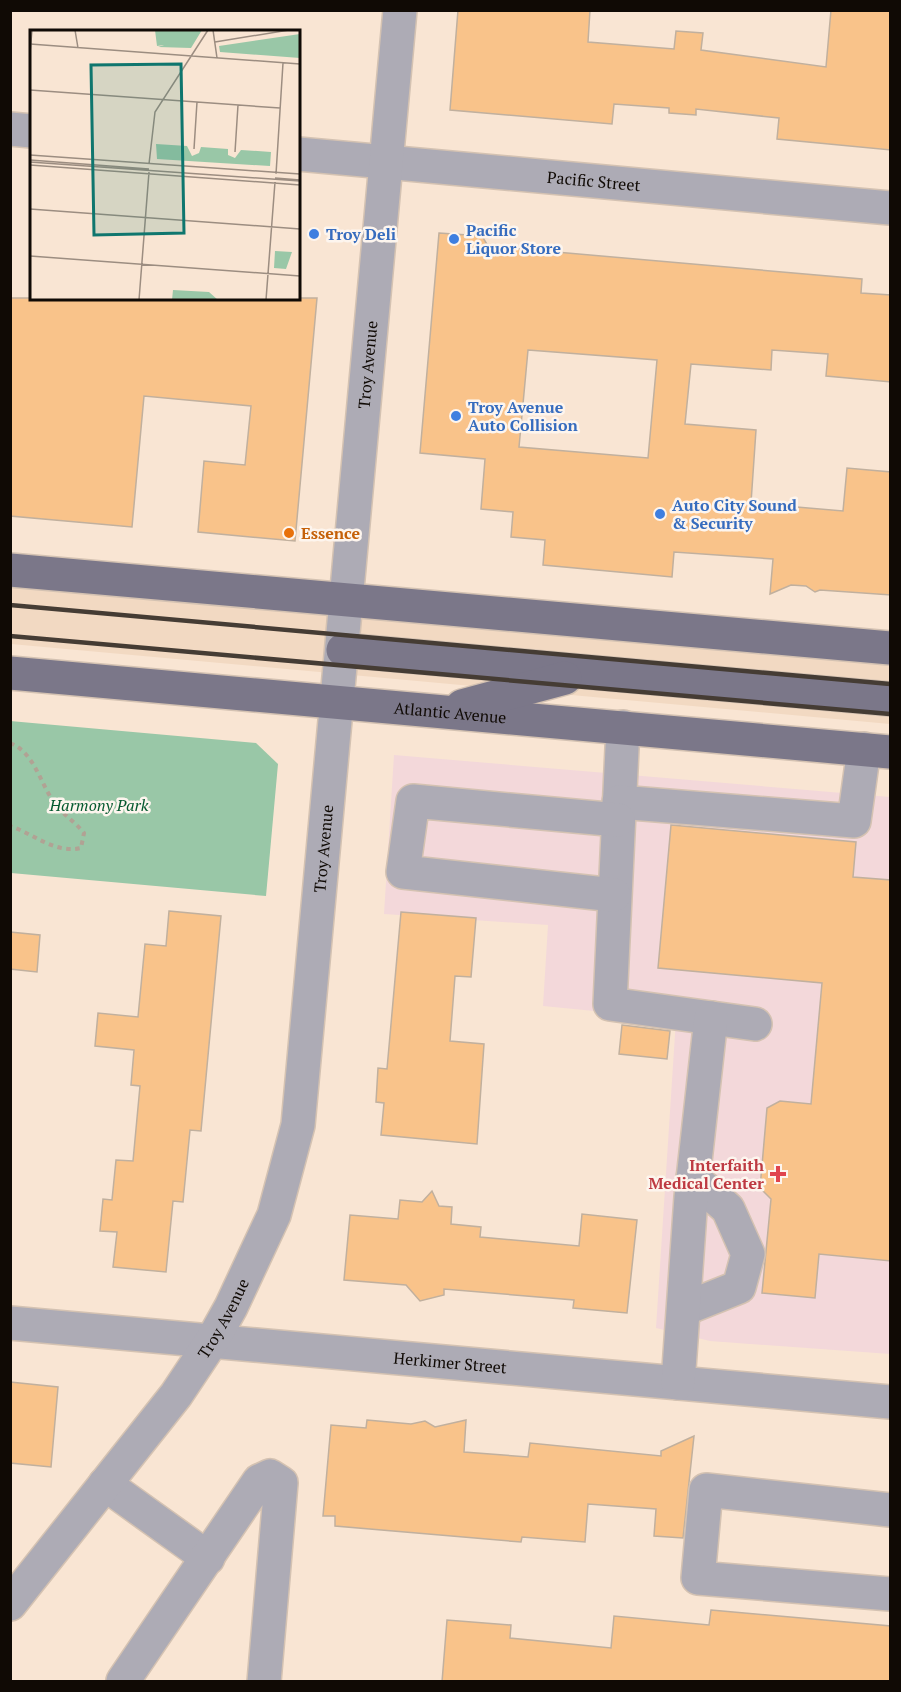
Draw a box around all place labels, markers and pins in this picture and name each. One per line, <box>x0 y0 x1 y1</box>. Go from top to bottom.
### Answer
place label: Pacific Liquor Store <box>466 219 561 259</box>
place label: Troy Deli <box>326 223 396 245</box>
marker: Troy Deli <box>307 227 321 241</box>
marker: Pacific Liquor Store <box>447 232 461 246</box>
place label: Troy Avenue Auto Collision <box>468 396 578 436</box>
marker: Troy Avenue Auto Collision <box>449 409 463 423</box>
place label: Auto City Sound & Security <box>672 494 797 534</box>
marker: Auto City Sound & Security <box>653 507 667 521</box>
place label: Essence <box>301 522 361 544</box>
marker: Essence <box>282 526 296 540</box>
place label: Interfaith Medical Center <box>648 1154 765 1194</box>
marker: Interfaith Medical Center <box>769 1165 787 1183</box>

